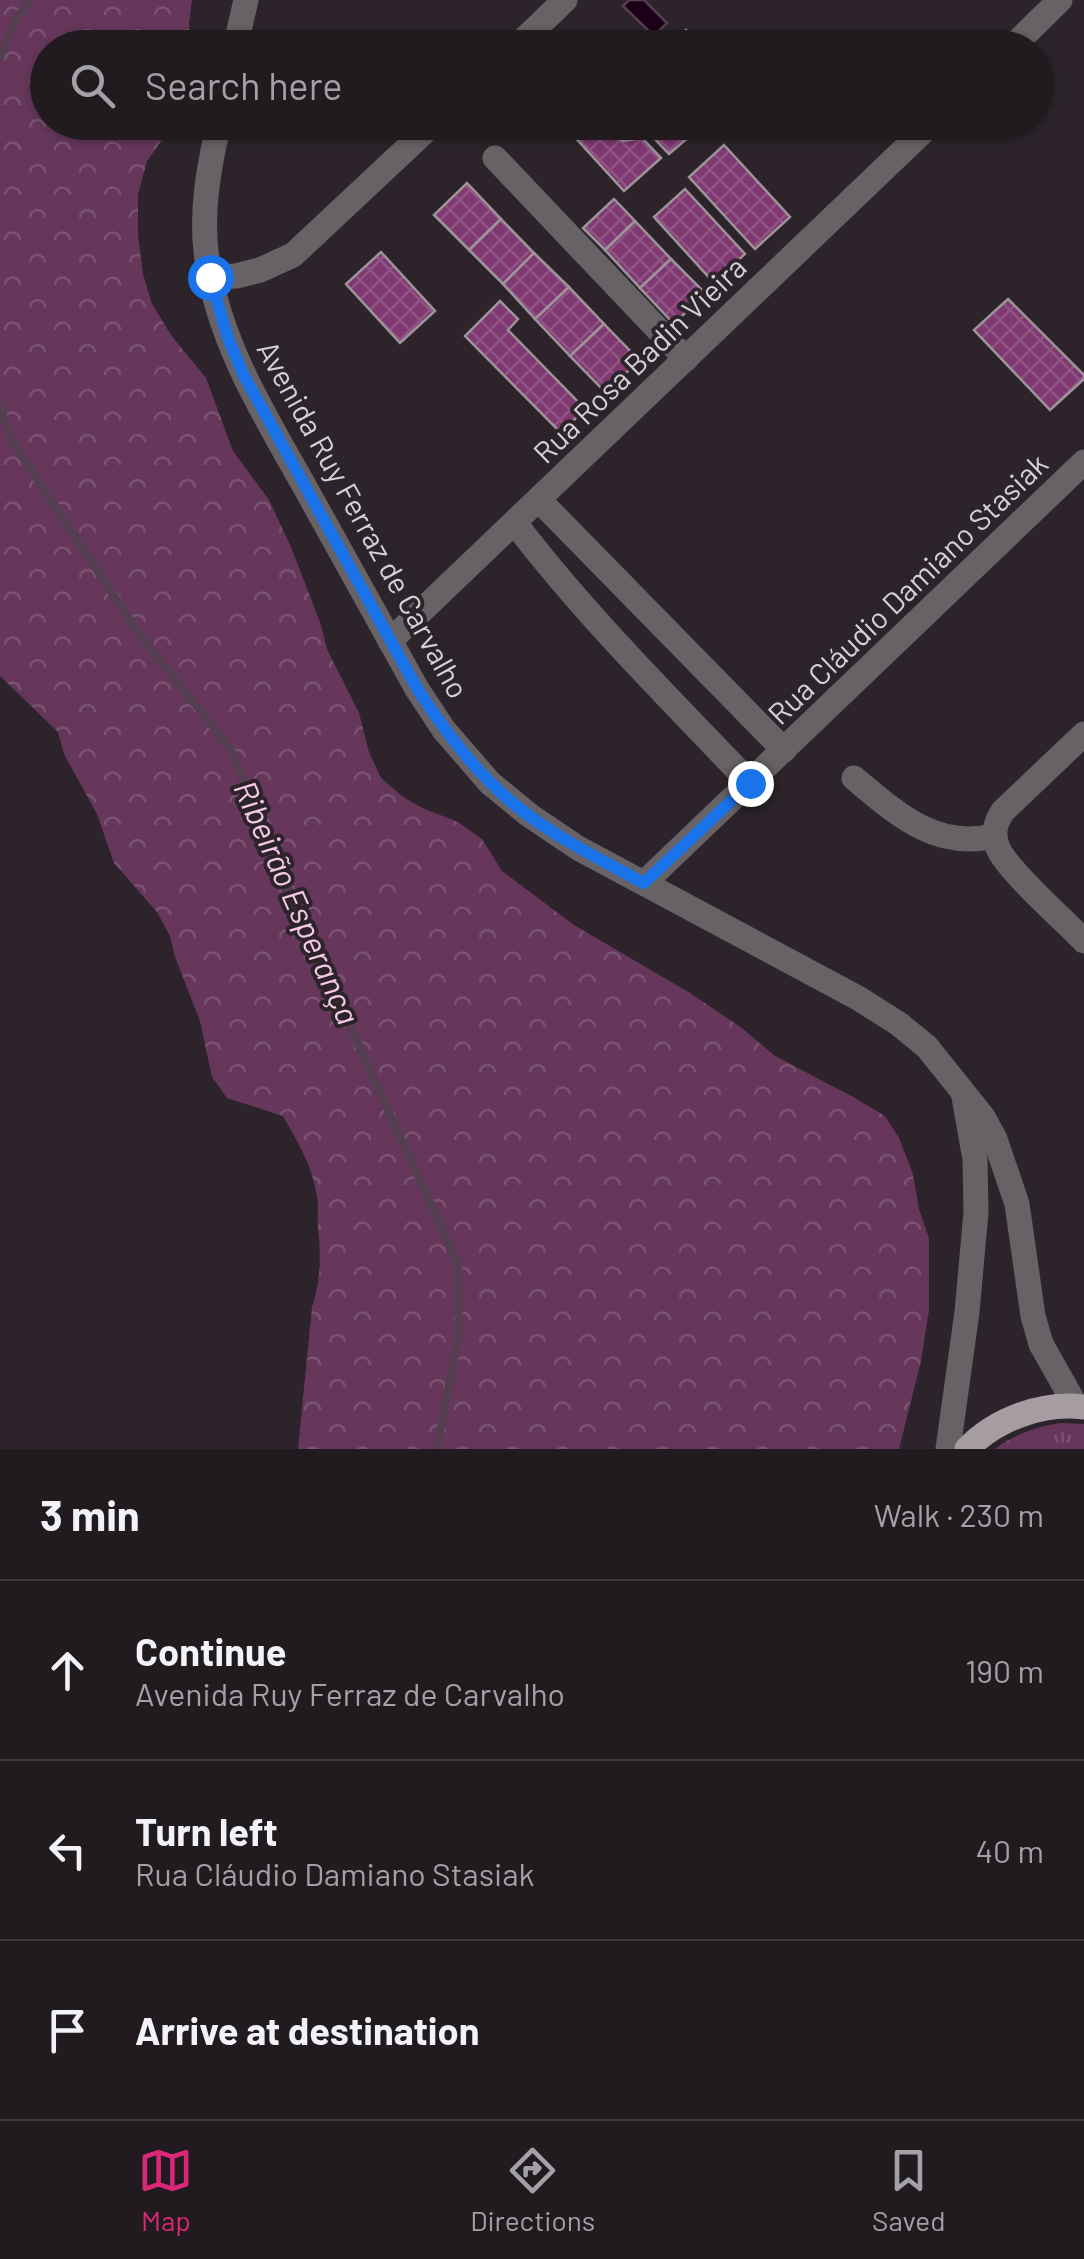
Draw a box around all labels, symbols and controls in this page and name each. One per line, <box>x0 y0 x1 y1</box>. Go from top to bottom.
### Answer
search box <box>30 30 1054 140</box>
icon: search <box>65 58 120 113</box>
text: Search here <box>145 62 343 108</box>
street label: Rua Rosa Badin Vieira <box>525 248 753 470</box>
route start <box>188 255 234 301</box>
street label: Avenida Ruy Ferraz de Carvalho <box>251 334 477 704</box>
street label: Rua Cláudio Damiano Stasiak <box>760 445 1054 731</box>
route end <box>728 761 774 807</box>
water label: Ribeirão Esperança <box>227 774 369 1030</box>
text: 3 min <box>40 1489 140 1539</box>
text: Walk · 230 m <box>874 1495 1044 1533</box>
text: Continue <box>135 1628 286 1674</box>
icon: ahead <box>40 1643 95 1698</box>
text: 190 m <box>965 1651 1044 1689</box>
text: Avenida Ruy Ferraz de Carvalho <box>135 1674 565 1712</box>
text: Turn left <box>135 1808 278 1854</box>
icon: left <box>40 1823 95 1878</box>
text: 40 m <box>975 1831 1044 1869</box>
text: Rua Cláudio Damiano Stasiak <box>135 1854 535 1892</box>
icon: arrive <box>40 2003 95 2058</box>
text: Arrive at destination <box>135 2007 480 2053</box>
tab: Map <box>138 2143 193 2237</box>
tab: Directions <box>470 2143 595 2237</box>
tab: Saved <box>872 2143 946 2237</box>

